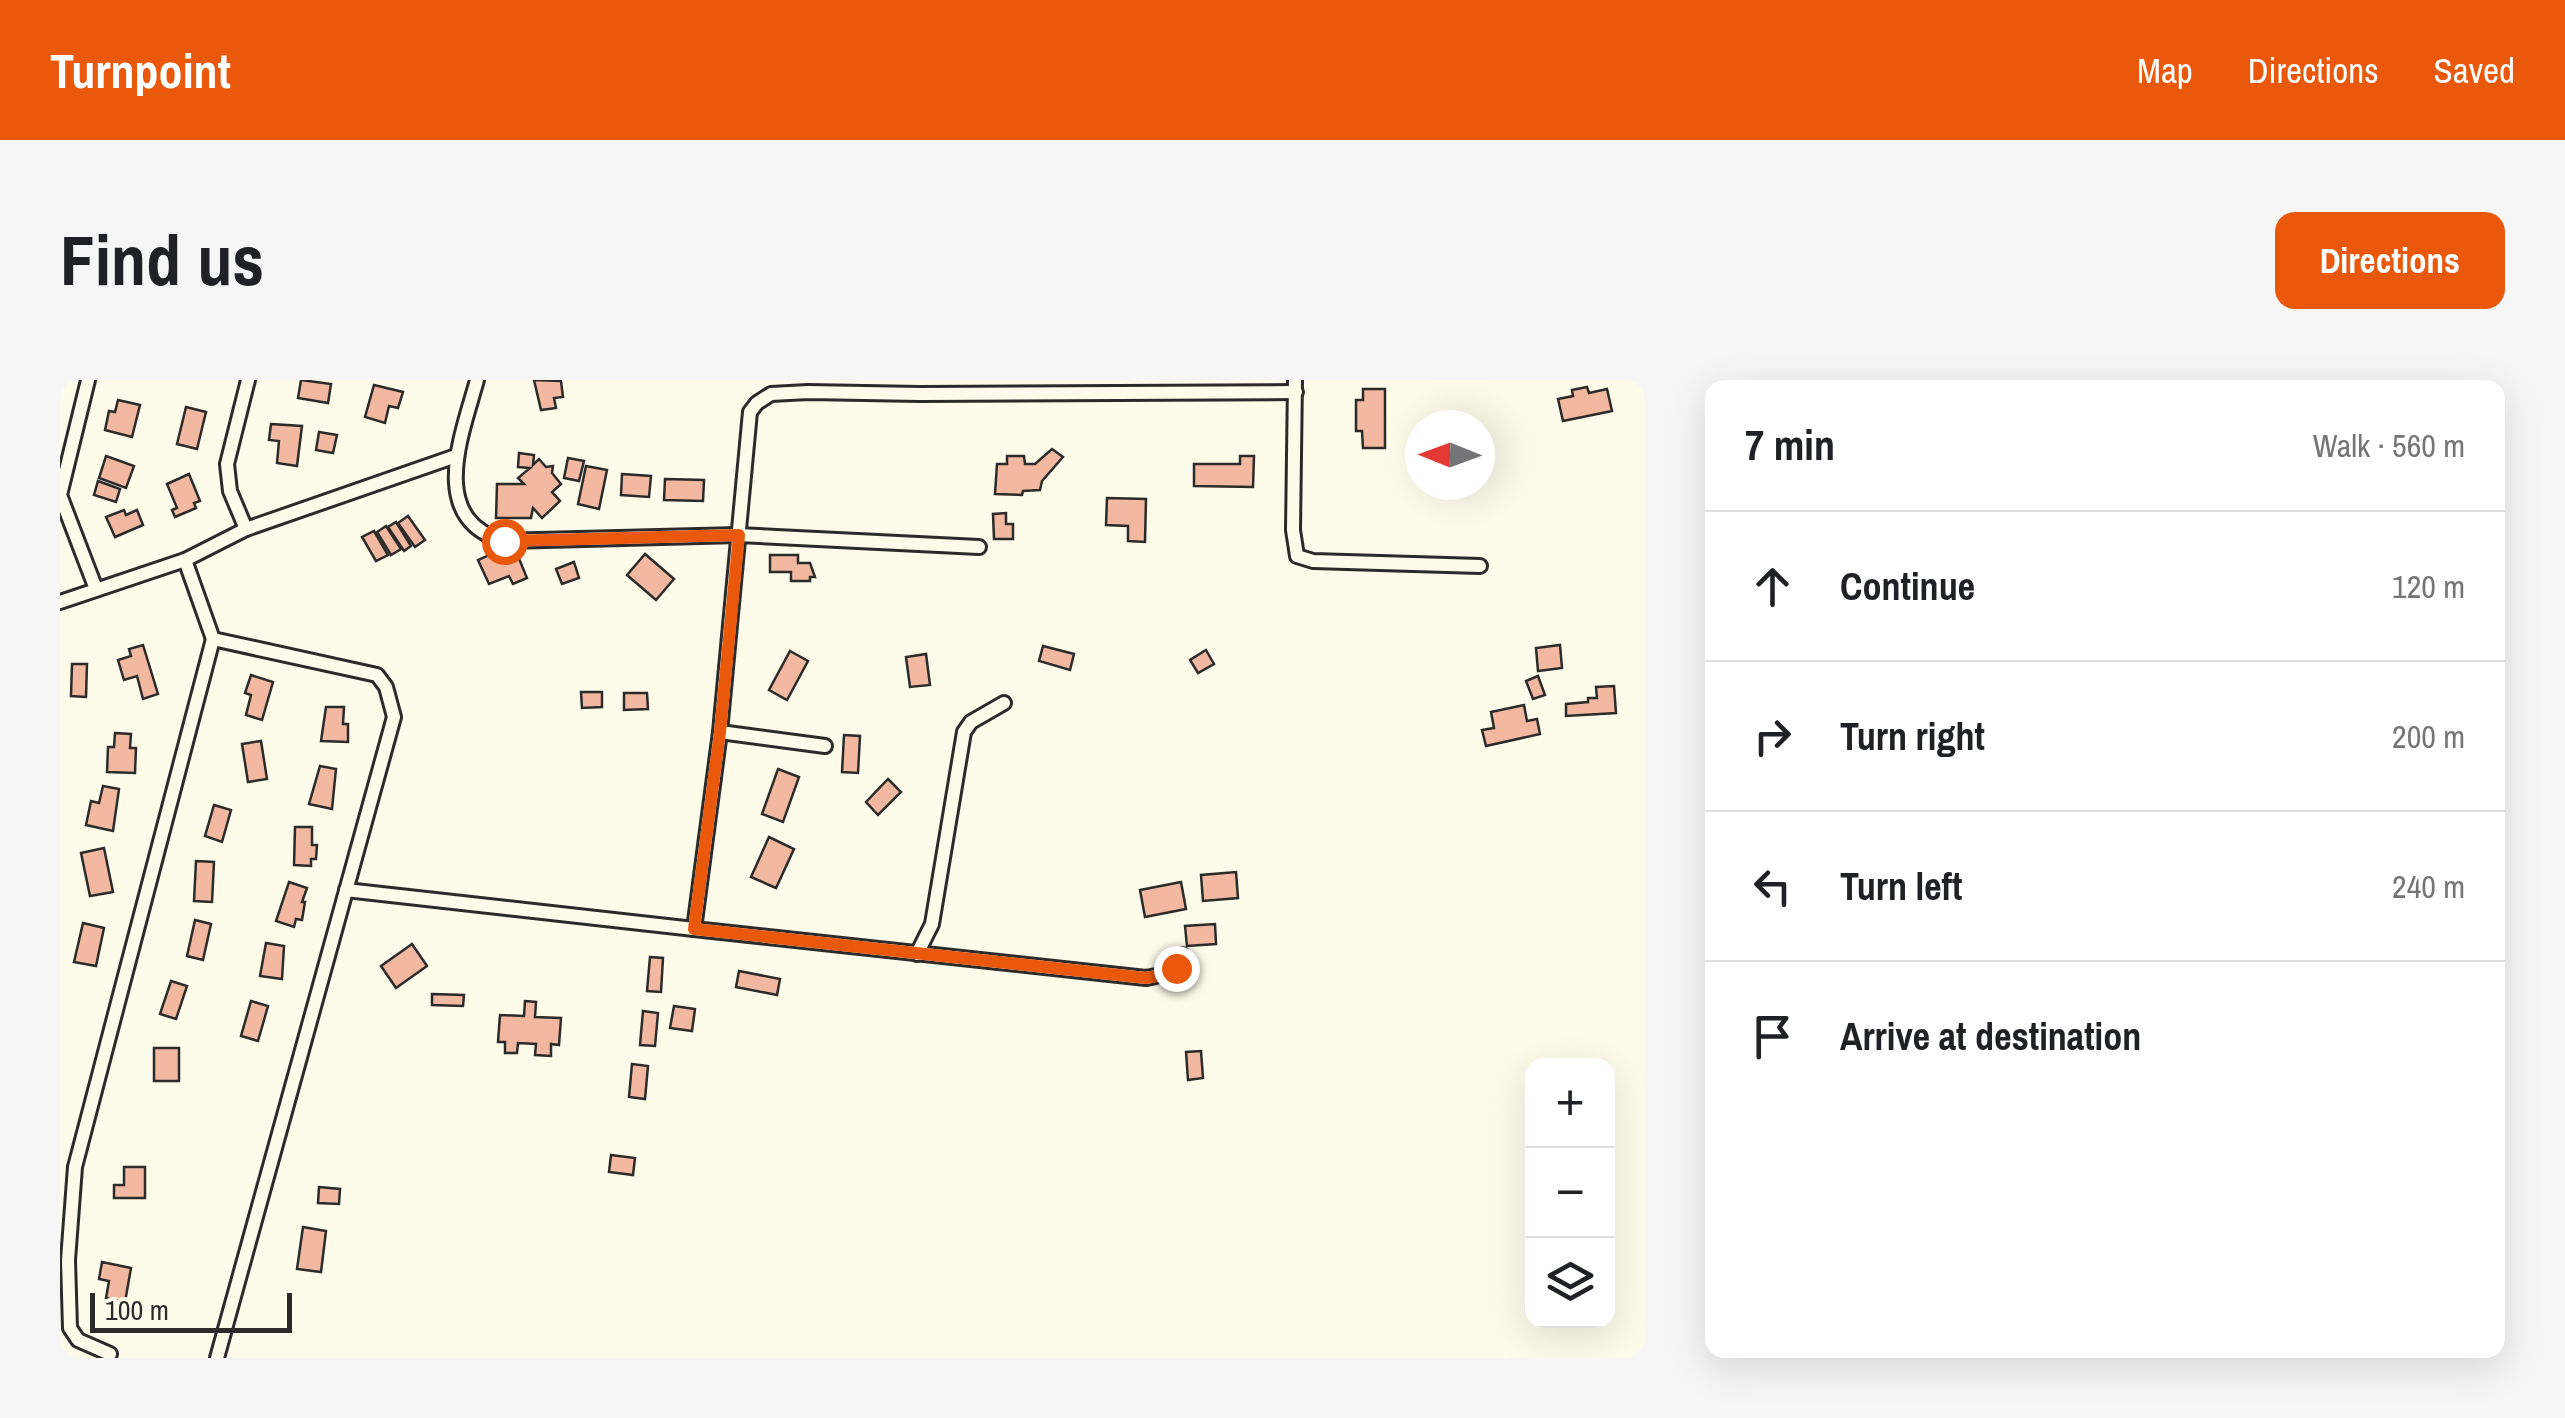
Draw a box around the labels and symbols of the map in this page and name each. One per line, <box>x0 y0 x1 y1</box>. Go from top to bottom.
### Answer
north arrow <box>1405 410 1495 500</box>
route start <box>482 519 528 565</box>
route end <box>1154 946 1200 992</box>
scale bar <box>90 1288 292 1333</box>

